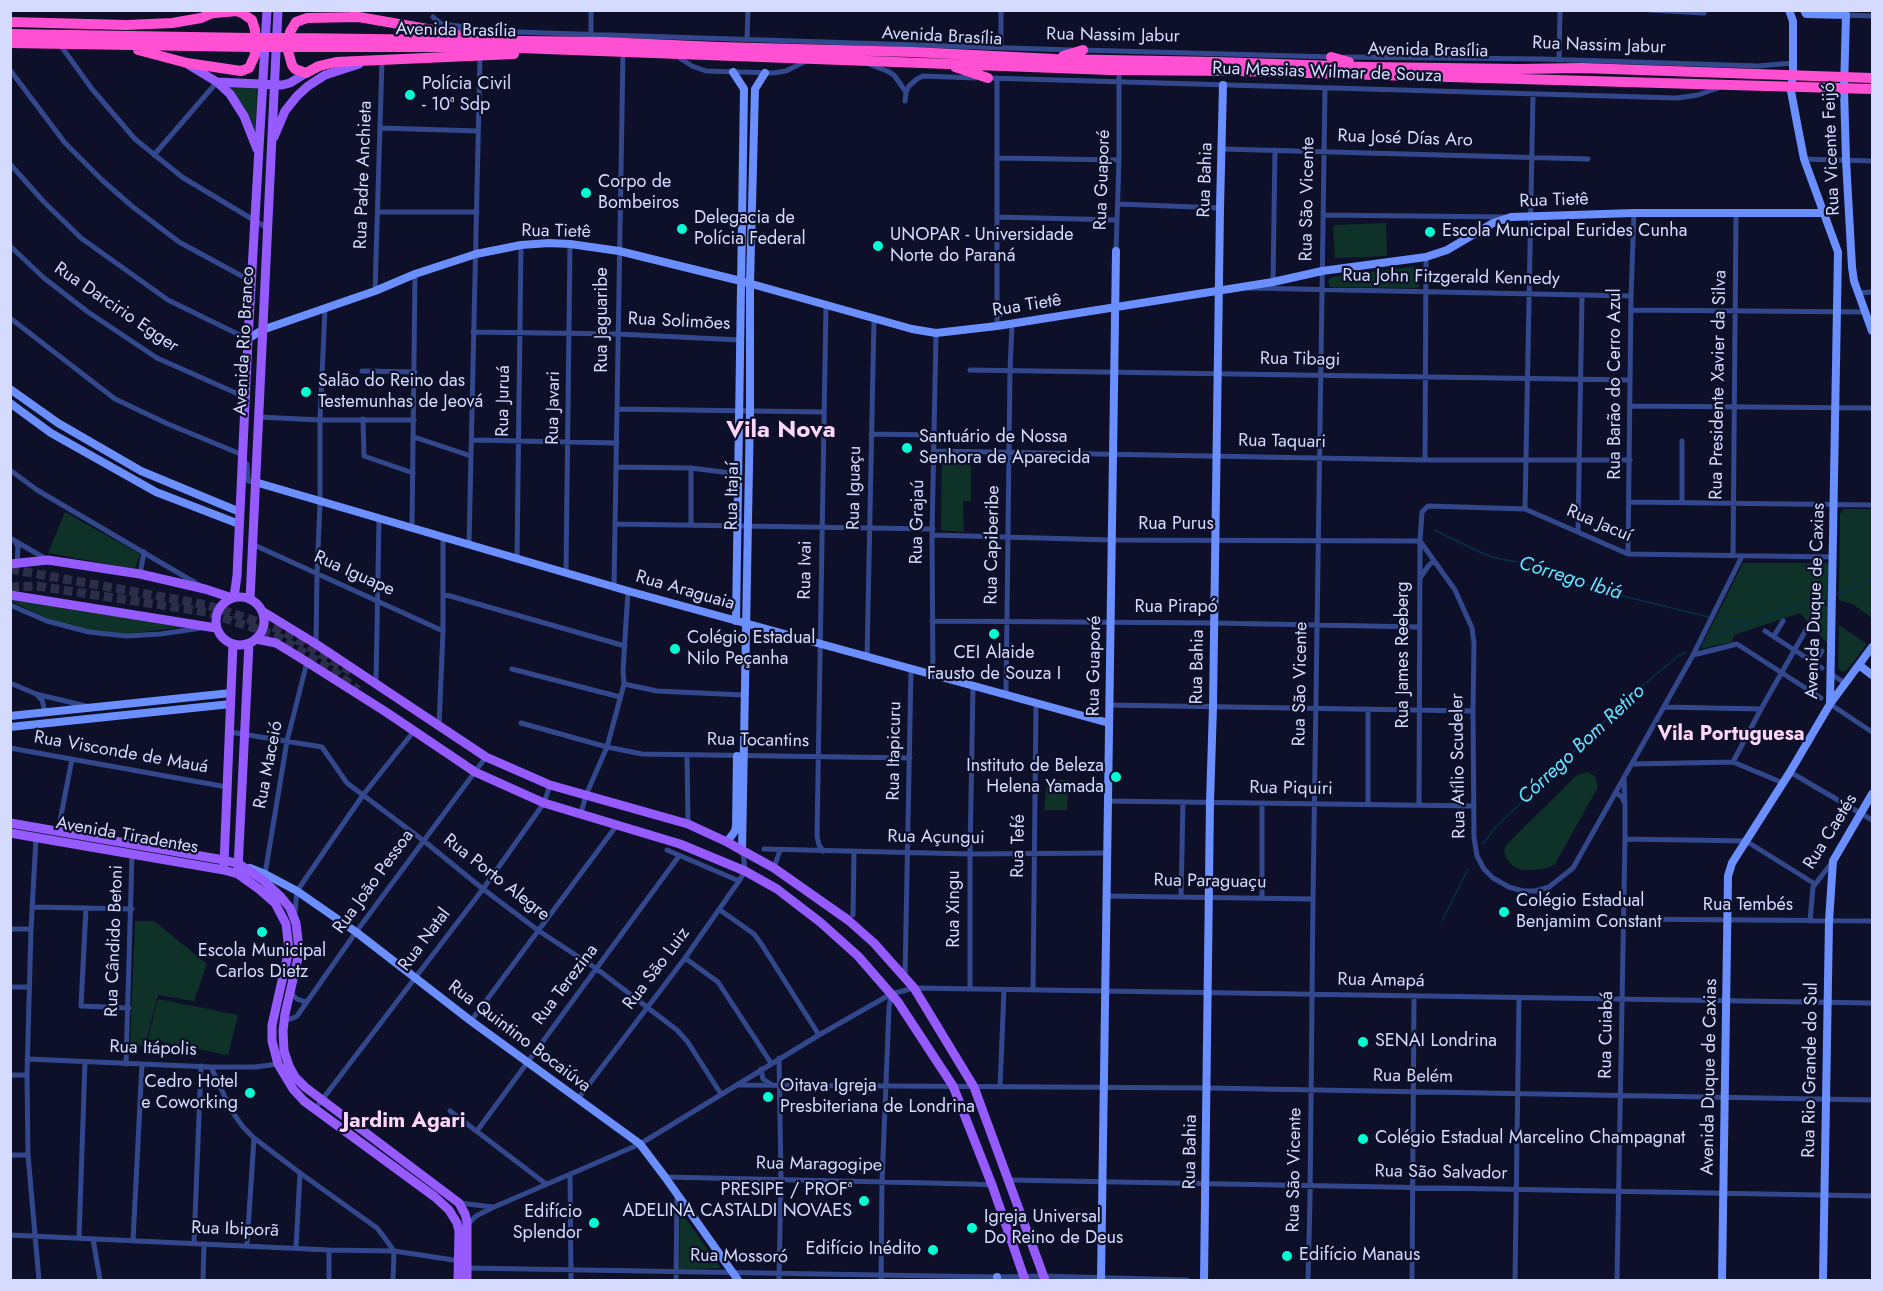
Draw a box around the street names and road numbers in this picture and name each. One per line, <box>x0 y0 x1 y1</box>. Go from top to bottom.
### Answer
street label: Avenida Brasília <box>396 19 516 43</box>
street label: Avenida Brasília <box>881 23 1003 51</box>
street label: Rua Nassim Jabur <box>1046 24 1180 48</box>
street label: Rua Nassim Jabur <box>1532 33 1666 59</box>
street label: Avenida Brasília <box>1368 39 1488 63</box>
street label: Rua Messias Wilmar de Souza <box>1212 58 1442 88</box>
street label: Rua Vicente Feijó <box>1819 82 1845 216</box>
street label: Rua Padre Anchieta <box>351 100 377 250</box>
street label: Rua José Días Aro <box>1337 126 1473 152</box>
street label: Rua Guaporé <box>1090 129 1116 231</box>
street label: Rua São Vicente <box>1296 136 1320 262</box>
street label: Rua Bahia <box>1194 142 1218 218</box>
street label: Rua Tietê <box>1519 189 1589 213</box>
street label: Rua Tietê <box>521 221 591 243</box>
street label: Rua Darcirio Egger <box>50 258 182 358</box>
street label: Rua John Fitzgerald Kennedy <box>1342 265 1560 291</box>
street label: Avenida Rio Branco <box>230 266 260 416</box>
street label: Rua Jaguaribe <box>592 267 614 373</box>
street label: Rua Presidente Xavier da Silva <box>1706 270 1732 500</box>
street label: Rua Barão do Cerro Azul <box>1605 288 1627 480</box>
street label: Rua Tietê <box>991 290 1063 322</box>
street label: Rua Solimões <box>627 309 731 335</box>
street label: Rua Tibagi <box>1260 348 1340 372</box>
street label: Rua Juruá <box>493 365 515 437</box>
street label: Rua Javari <box>543 371 565 445</box>
street label: Rua Taquari <box>1238 430 1326 454</box>
street label: Rua Iguaçu <box>843 446 867 530</box>
street label: Rua Itajaí <box>722 461 744 531</box>
street label: Rua Grajaú <box>906 479 930 565</box>
street label: Rua Capiberibe <box>981 485 1005 605</box>
street label: Rua Jacuí <box>1563 501 1635 547</box>
street label: Avenida Duque de Caxias <box>1802 502 1830 700</box>
street label: Rua Purus <box>1138 514 1214 536</box>
street label: Rua Ivai <box>795 540 817 600</box>
street label: Rua Iguape <box>310 547 398 601</box>
street label: Rua Araguaia <box>633 567 737 615</box>
street label: Rua James Reeberg <box>1393 582 1415 728</box>
street label: Rua Pirapó <box>1134 597 1218 619</box>
street label: Rua Guaporé <box>1083 615 1107 717</box>
street label: Rua São Vicente <box>1289 621 1313 747</box>
street label: Rua Bahia <box>1187 629 1209 705</box>
street label: Rua Atílio Scudeler <box>1447 693 1471 839</box>
street label: Rua Itapicuru <box>883 701 907 801</box>
street label: Rua Maceió <box>250 719 288 811</box>
street label: Rua Visconde de Mauá <box>32 727 210 779</box>
street label: Rua Tocantins <box>707 729 809 753</box>
street label: Rua Piquiri <box>1249 777 1333 801</box>
street label: Rua Caetés <box>1799 790 1863 874</box>
street label: Avenida Tiradentes <box>54 813 200 859</box>
street label: Rua Tefé <box>1008 814 1030 878</box>
street label: Rua João Pessoa <box>329 826 419 938</box>
street label: Rua Açungui <box>887 826 985 850</box>
street label: Rua Porto Alegre <box>438 830 554 926</box>
street label: Rua Cândido Betoni <box>102 865 128 1017</box>
street label: Rua Xingu <box>944 870 966 948</box>
street label: Rua Paraguaçu <box>1153 870 1267 894</box>
street label: Rua Tembés <box>1703 895 1793 917</box>
street label: Rua Natal <box>394 904 456 976</box>
street label: Rua São Luiz <box>619 924 695 1014</box>
street label: Rua Terezina <box>529 940 603 1030</box>
street label: Rua Amapá <box>1337 969 1425 993</box>
street label: Rua Quintino Bocaiúva <box>443 976 595 1098</box>
street label: Avenida Duque de Caxias <box>1697 979 1723 1175</box>
street label: Rua Rio Grande do Sul <box>1799 982 1823 1158</box>
street label: Rua Cuiabá <box>1595 991 1619 1079</box>
street label: Rua Itápolis <box>109 1037 197 1061</box>
street label: Rua Belém <box>1373 1066 1453 1088</box>
street label: Rua São Vicente <box>1283 1107 1307 1233</box>
street label: Rua Bahia <box>1180 1114 1202 1190</box>
street label: Rua Maragogipe <box>756 1153 882 1177</box>
street label: Rua São Salvador <box>1374 1161 1508 1185</box>
street label: Rua Ibiporã <box>191 1218 279 1242</box>
street label: Rua Mossoró <box>690 1245 788 1269</box>

